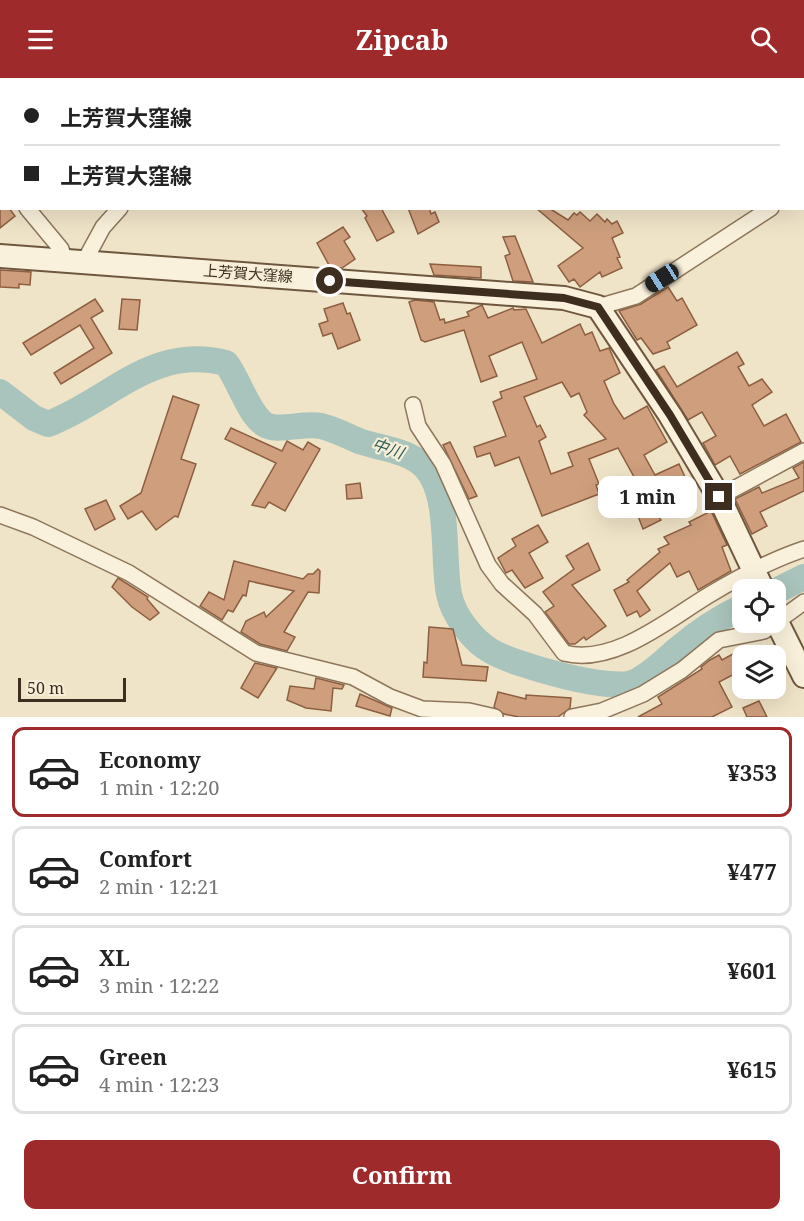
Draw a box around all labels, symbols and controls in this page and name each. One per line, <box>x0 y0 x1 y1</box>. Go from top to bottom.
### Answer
text: Zipcab <box>356 21 448 58</box>
icon: menu <box>24 23 57 56</box>
icon: search <box>747 23 780 56</box>
text: 上芳賀大窪線 <box>60 102 192 132</box>
text: 上芳賀大窪線 <box>60 160 192 190</box>
street label: 上芳賀大窪線 <box>202 260 294 286</box>
car <box>642 261 682 295</box>
route start <box>316 267 343 294</box>
water label: 中川 <box>369 432 409 464</box>
callout: 1 min <box>599 476 698 518</box>
text: 1 min <box>619 483 676 510</box>
route end <box>705 483 732 510</box>
map controls <box>732 579 786 699</box>
button: locate <box>732 579 786 633</box>
button: layers <box>732 645 786 699</box>
scale bar <box>18 675 126 702</box>
text: 50 m <box>27 677 64 699</box>
text: Economy <box>99 744 201 774</box>
icon: car <box>27 745 81 799</box>
text: ¥353 <box>727 757 777 787</box>
text: 1 min · 12:20 <box>99 774 219 801</box>
text: Comfort <box>99 843 192 873</box>
icon: car <box>27 844 81 898</box>
text: ¥477 <box>727 856 777 886</box>
text: 2 min · 12:21 <box>99 873 219 900</box>
text: XL <box>99 942 130 972</box>
icon: car <box>27 943 81 997</box>
text: ¥601 <box>727 955 777 985</box>
text: 3 min · 12:22 <box>99 972 219 999</box>
text: Green <box>99 1041 167 1071</box>
icon: car <box>27 1042 81 1096</box>
text: ¥615 <box>727 1054 777 1084</box>
text: 4 min · 12:23 <box>99 1071 219 1098</box>
button: Confirm <box>24 1140 780 1209</box>

